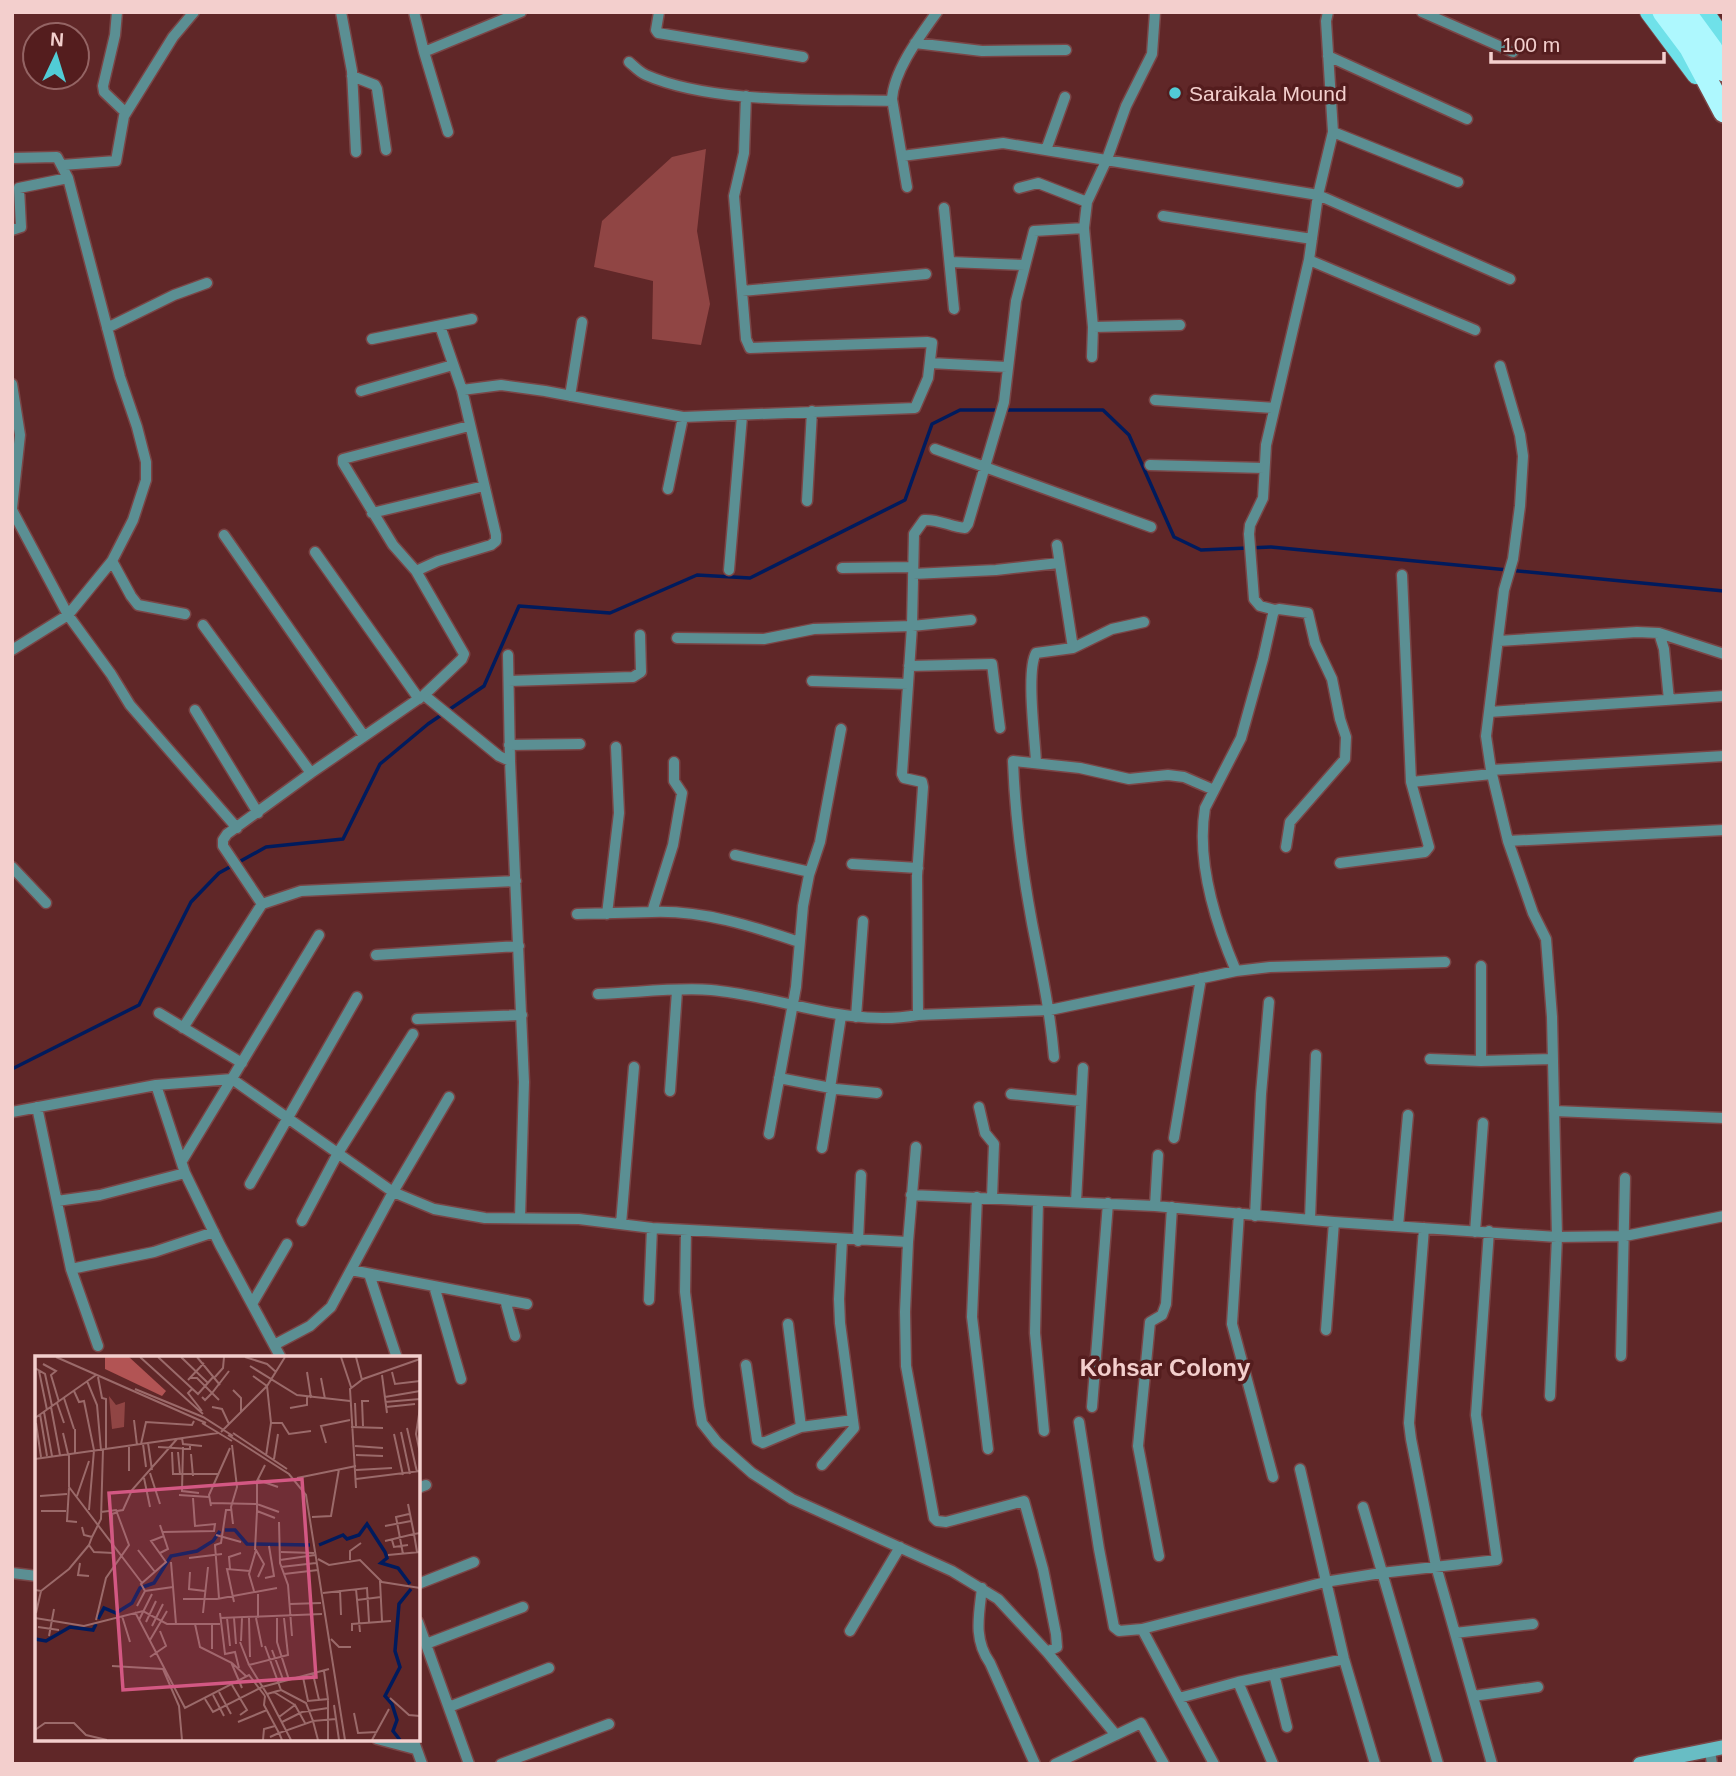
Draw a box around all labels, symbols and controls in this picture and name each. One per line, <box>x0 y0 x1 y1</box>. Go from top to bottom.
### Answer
north arrow <box>21 21 91 91</box>
scale bar <box>1491 21 1664 65</box>
text: N <box>50 29 65 50</box>
text: 100 m <box>1502 33 1560 56</box>
place label: Saraikala Mound <box>1189 82 1347 105</box>
marker: Saraikala Mound <box>1167 85 1183 101</box>
district label: Kohsar Colony <box>1080 1354 1251 1381</box>
inset map <box>35 1356 420 1741</box>

